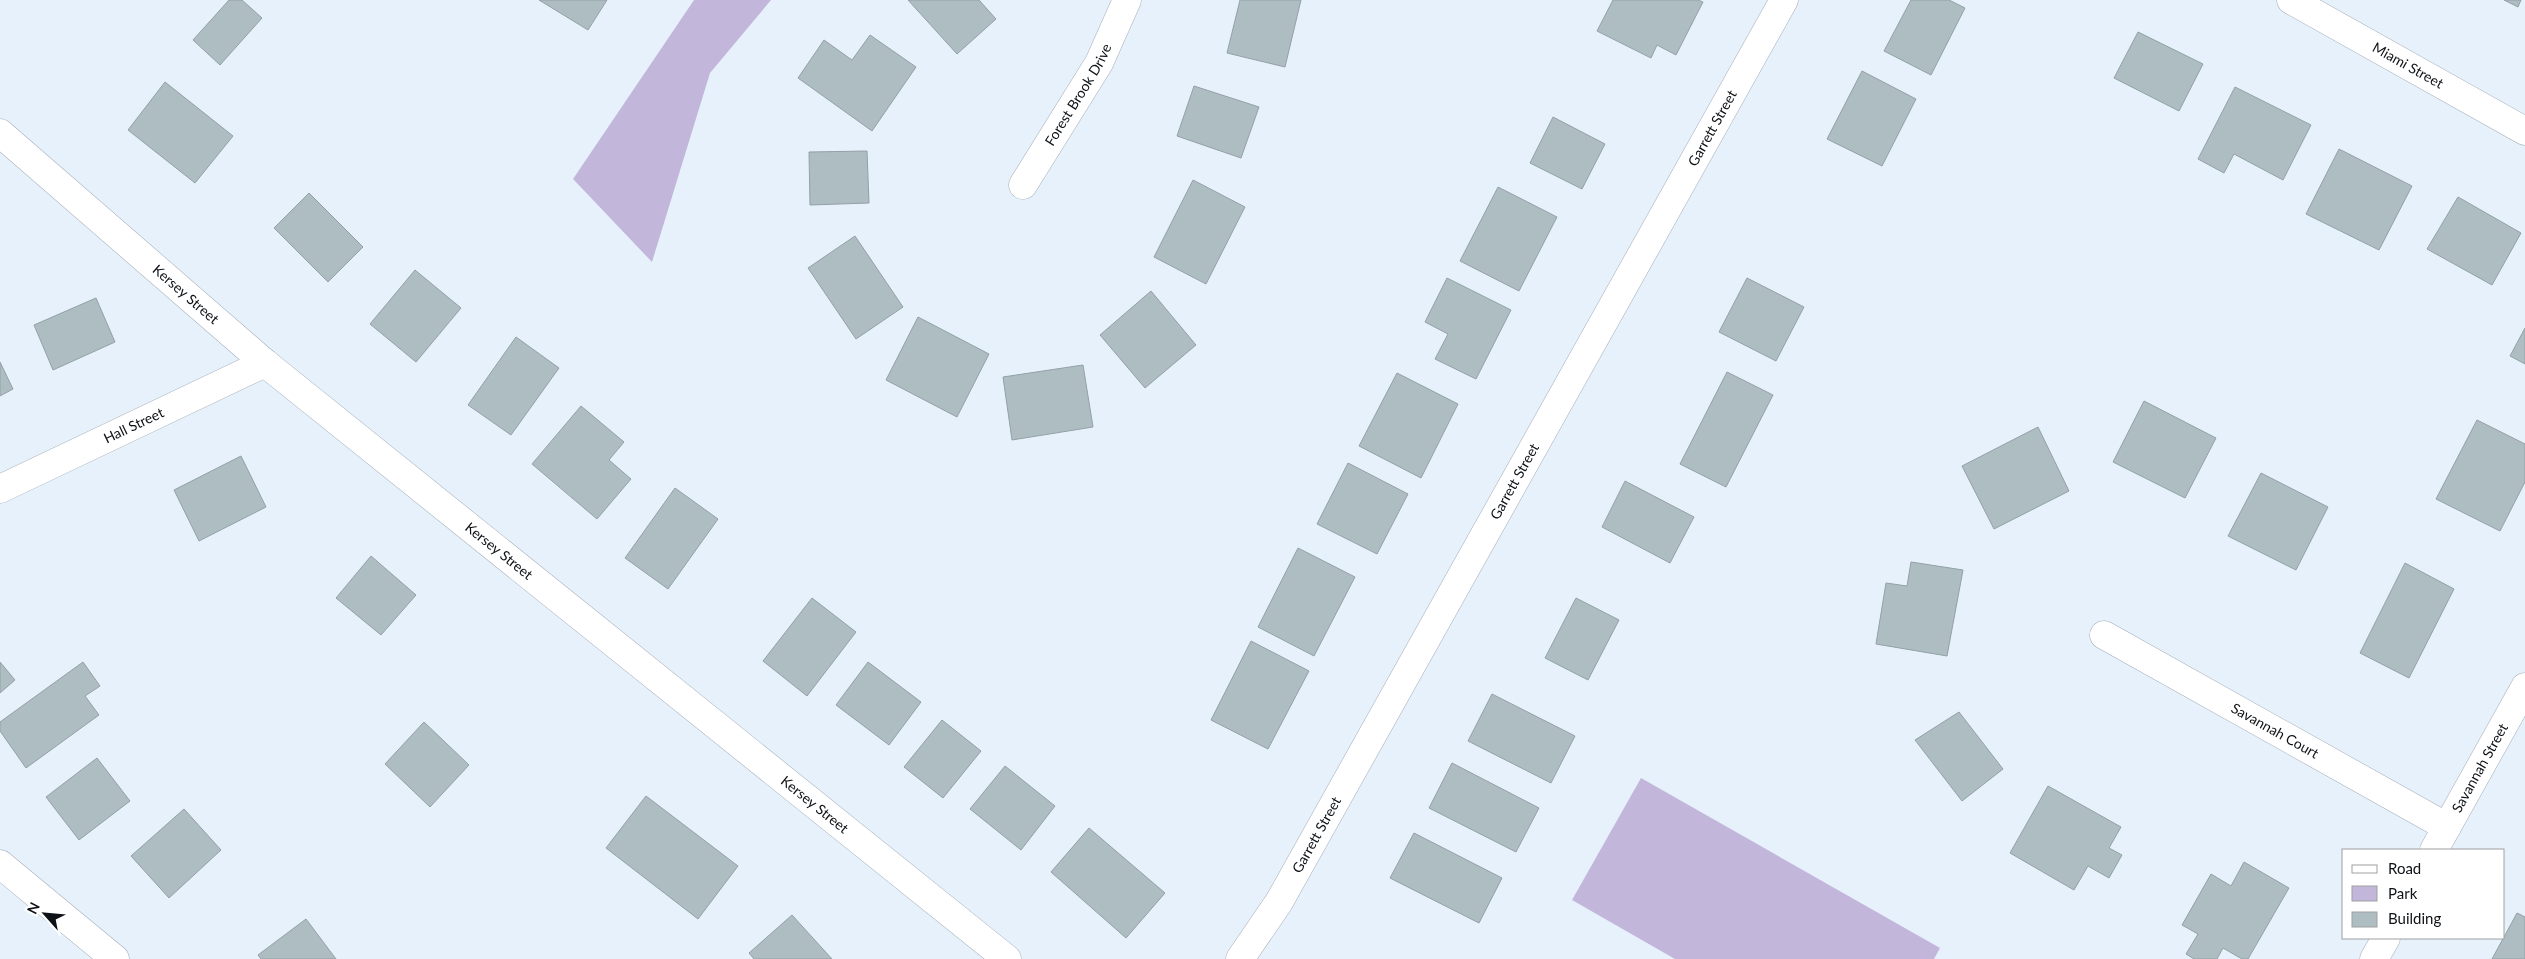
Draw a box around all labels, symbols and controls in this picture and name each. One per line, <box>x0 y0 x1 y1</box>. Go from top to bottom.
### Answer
street label: Miami Street <box>2370 38 2447 92</box>
street label: Forest Brook Drive <box>1041 41 1115 148</box>
street label: Garrett Street <box>1684 87 1740 169</box>
street label: Kersey Street <box>150 261 223 327</box>
street label: Hall Street <box>101 403 166 447</box>
street label: Garrett Street <box>1486 440 1542 522</box>
street label: Kersey Street <box>462 518 537 583</box>
street label: Savannah Court <box>2229 699 2322 762</box>
street label: Savannah Street <box>2448 720 2511 815</box>
street label: Kersey Street <box>778 772 852 836</box>
street label: Garrett Street <box>1288 794 1344 876</box>
legend <box>2342 849 2505 939</box>
text: Road <box>2388 859 2421 877</box>
text: Park <box>2388 884 2418 902</box>
north arrow <box>20 889 70 939</box>
text: N <box>23 899 43 917</box>
text: Building <box>2388 909 2441 927</box>

